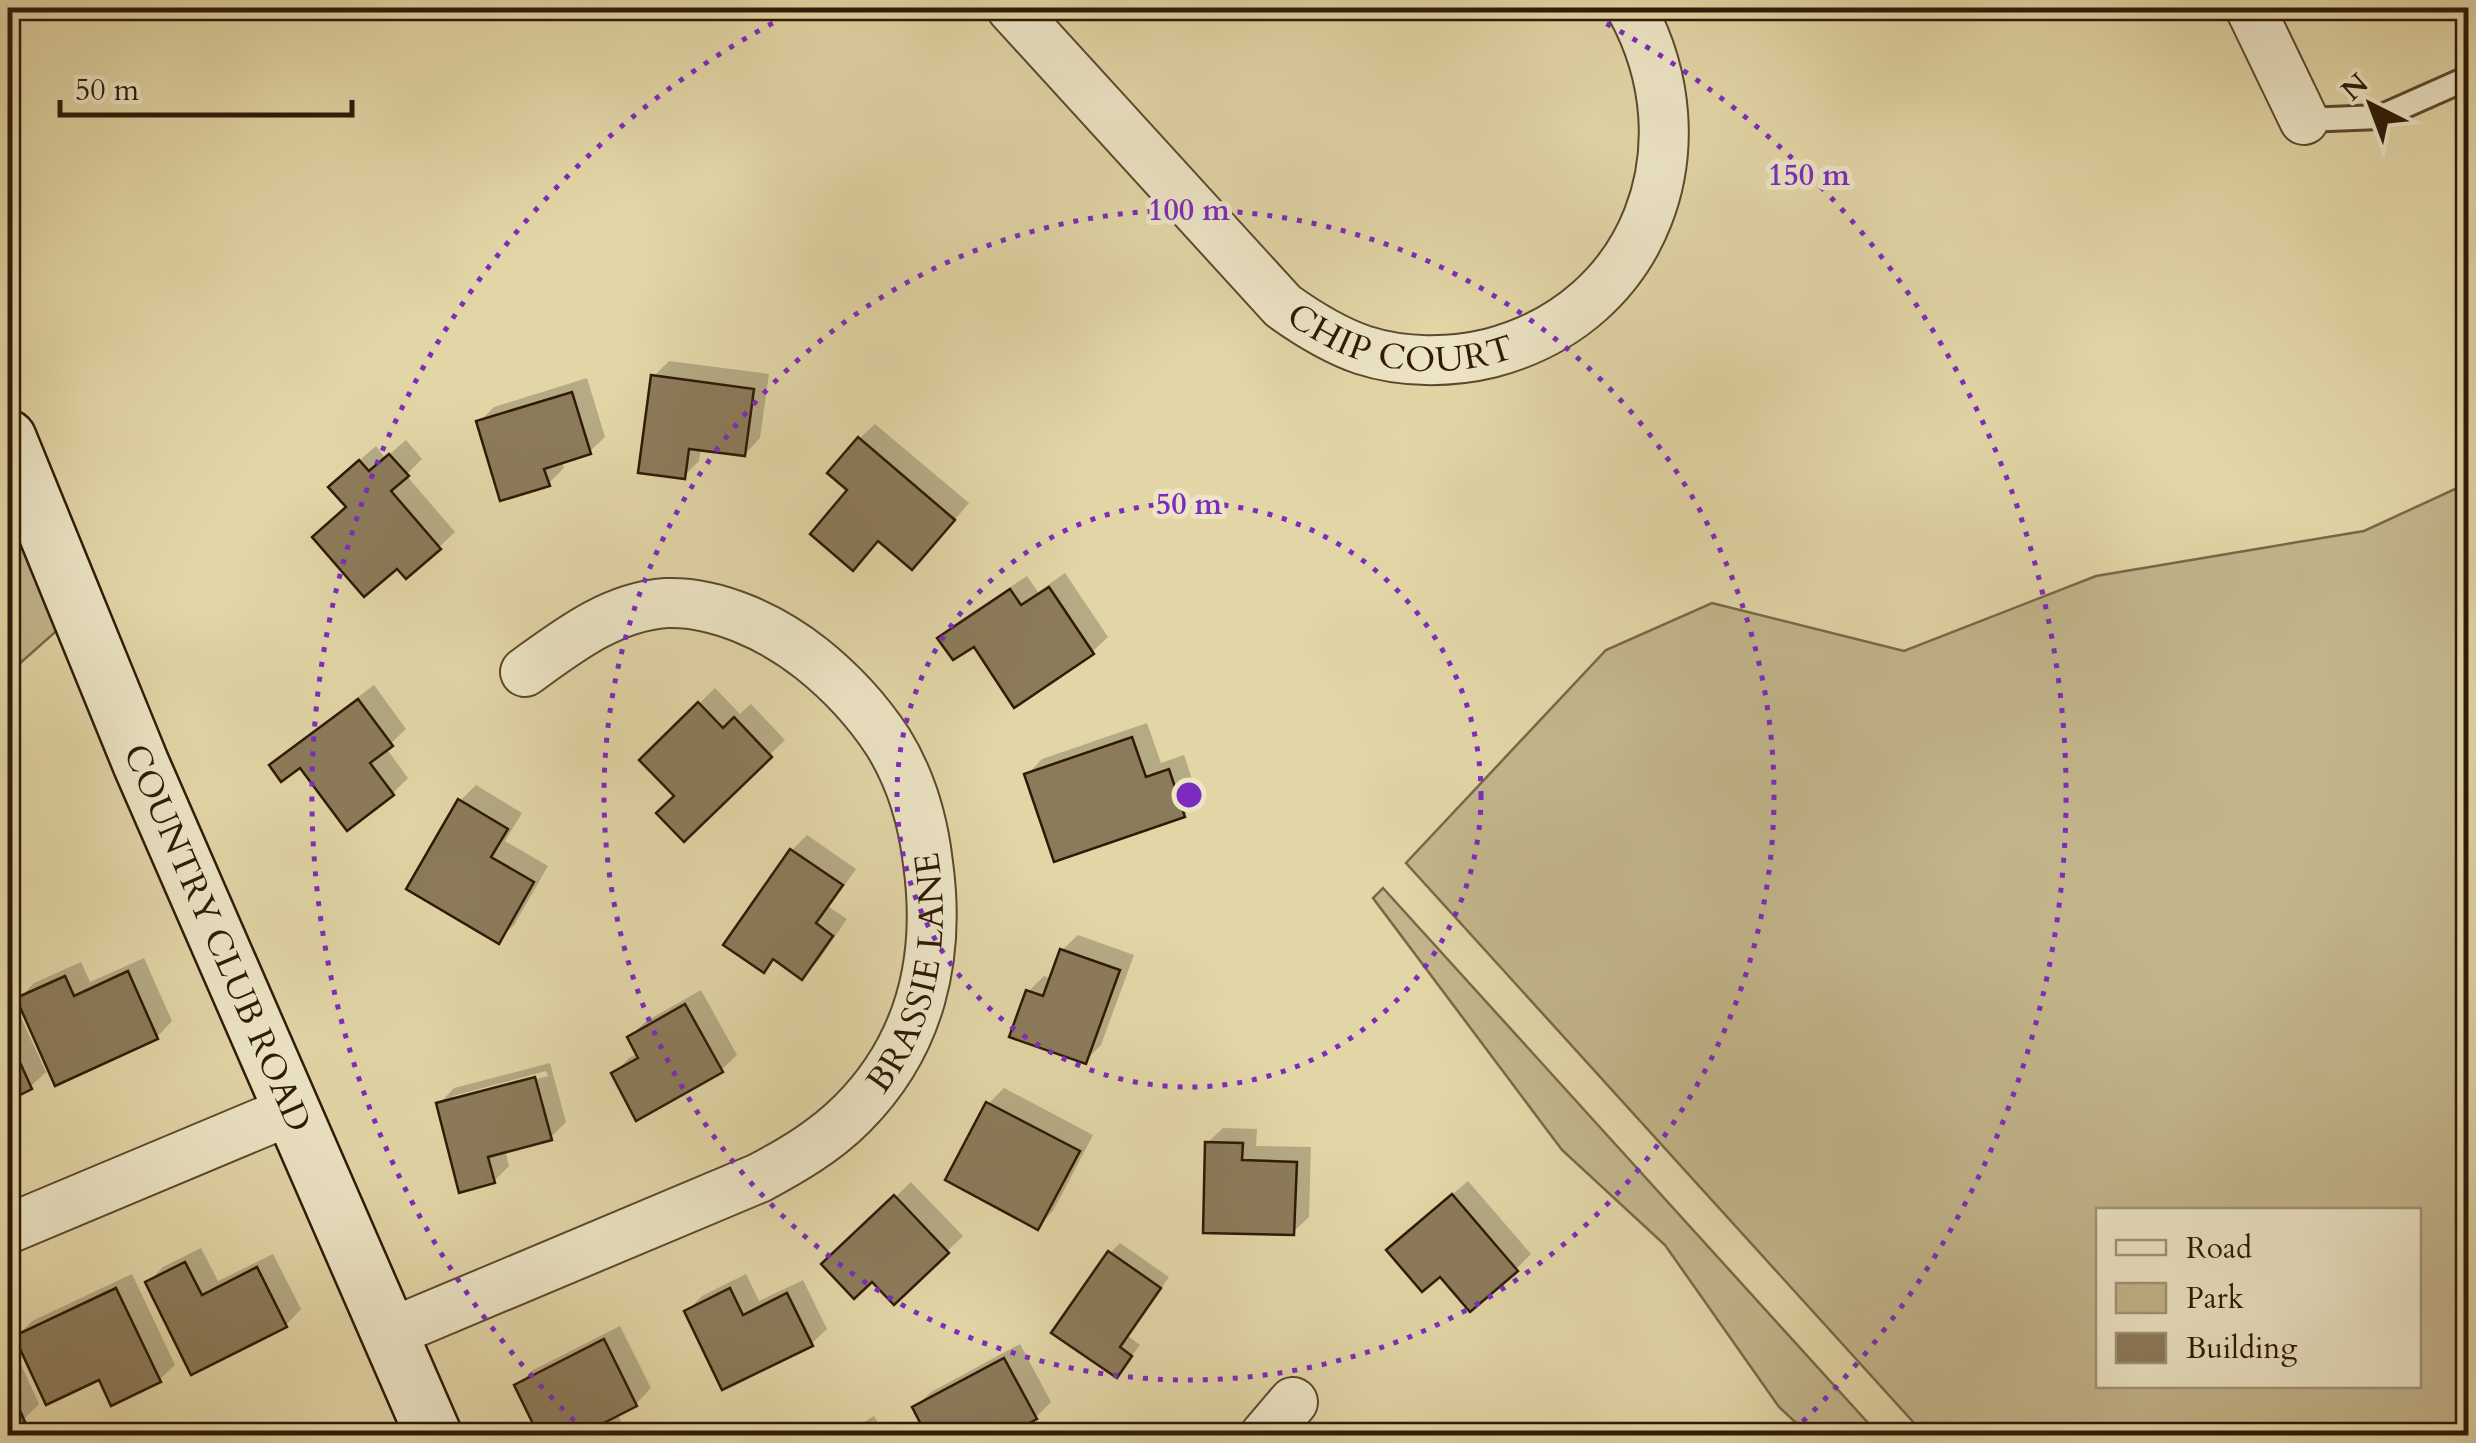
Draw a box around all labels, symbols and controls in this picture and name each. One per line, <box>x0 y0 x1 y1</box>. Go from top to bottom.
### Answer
scale bar <box>60 55 352 117</box>
north arrow <box>2321 55 2421 155</box>
text: N <box>2333 65 2377 109</box>
text: 50 m <box>75 70 140 111</box>
text: 150 m <box>1768 155 1850 196</box>
text: 100 m <box>1148 190 1230 231</box>
street label: CHIP COURT <box>1278 292 1519 385</box>
text: 50 m <box>1156 484 1223 525</box>
street label: COUNTRY CLUB ROAD <box>111 737 323 1139</box>
centre of rings <box>1171 777 1207 813</box>
street label: BRASSIE LANE <box>855 850 956 1103</box>
legend <box>2096 1208 2421 1388</box>
text: Road <box>2186 1228 2252 1269</box>
text: Park <box>2186 1278 2244 1319</box>
text: Building <box>2186 1328 2297 1369</box>

